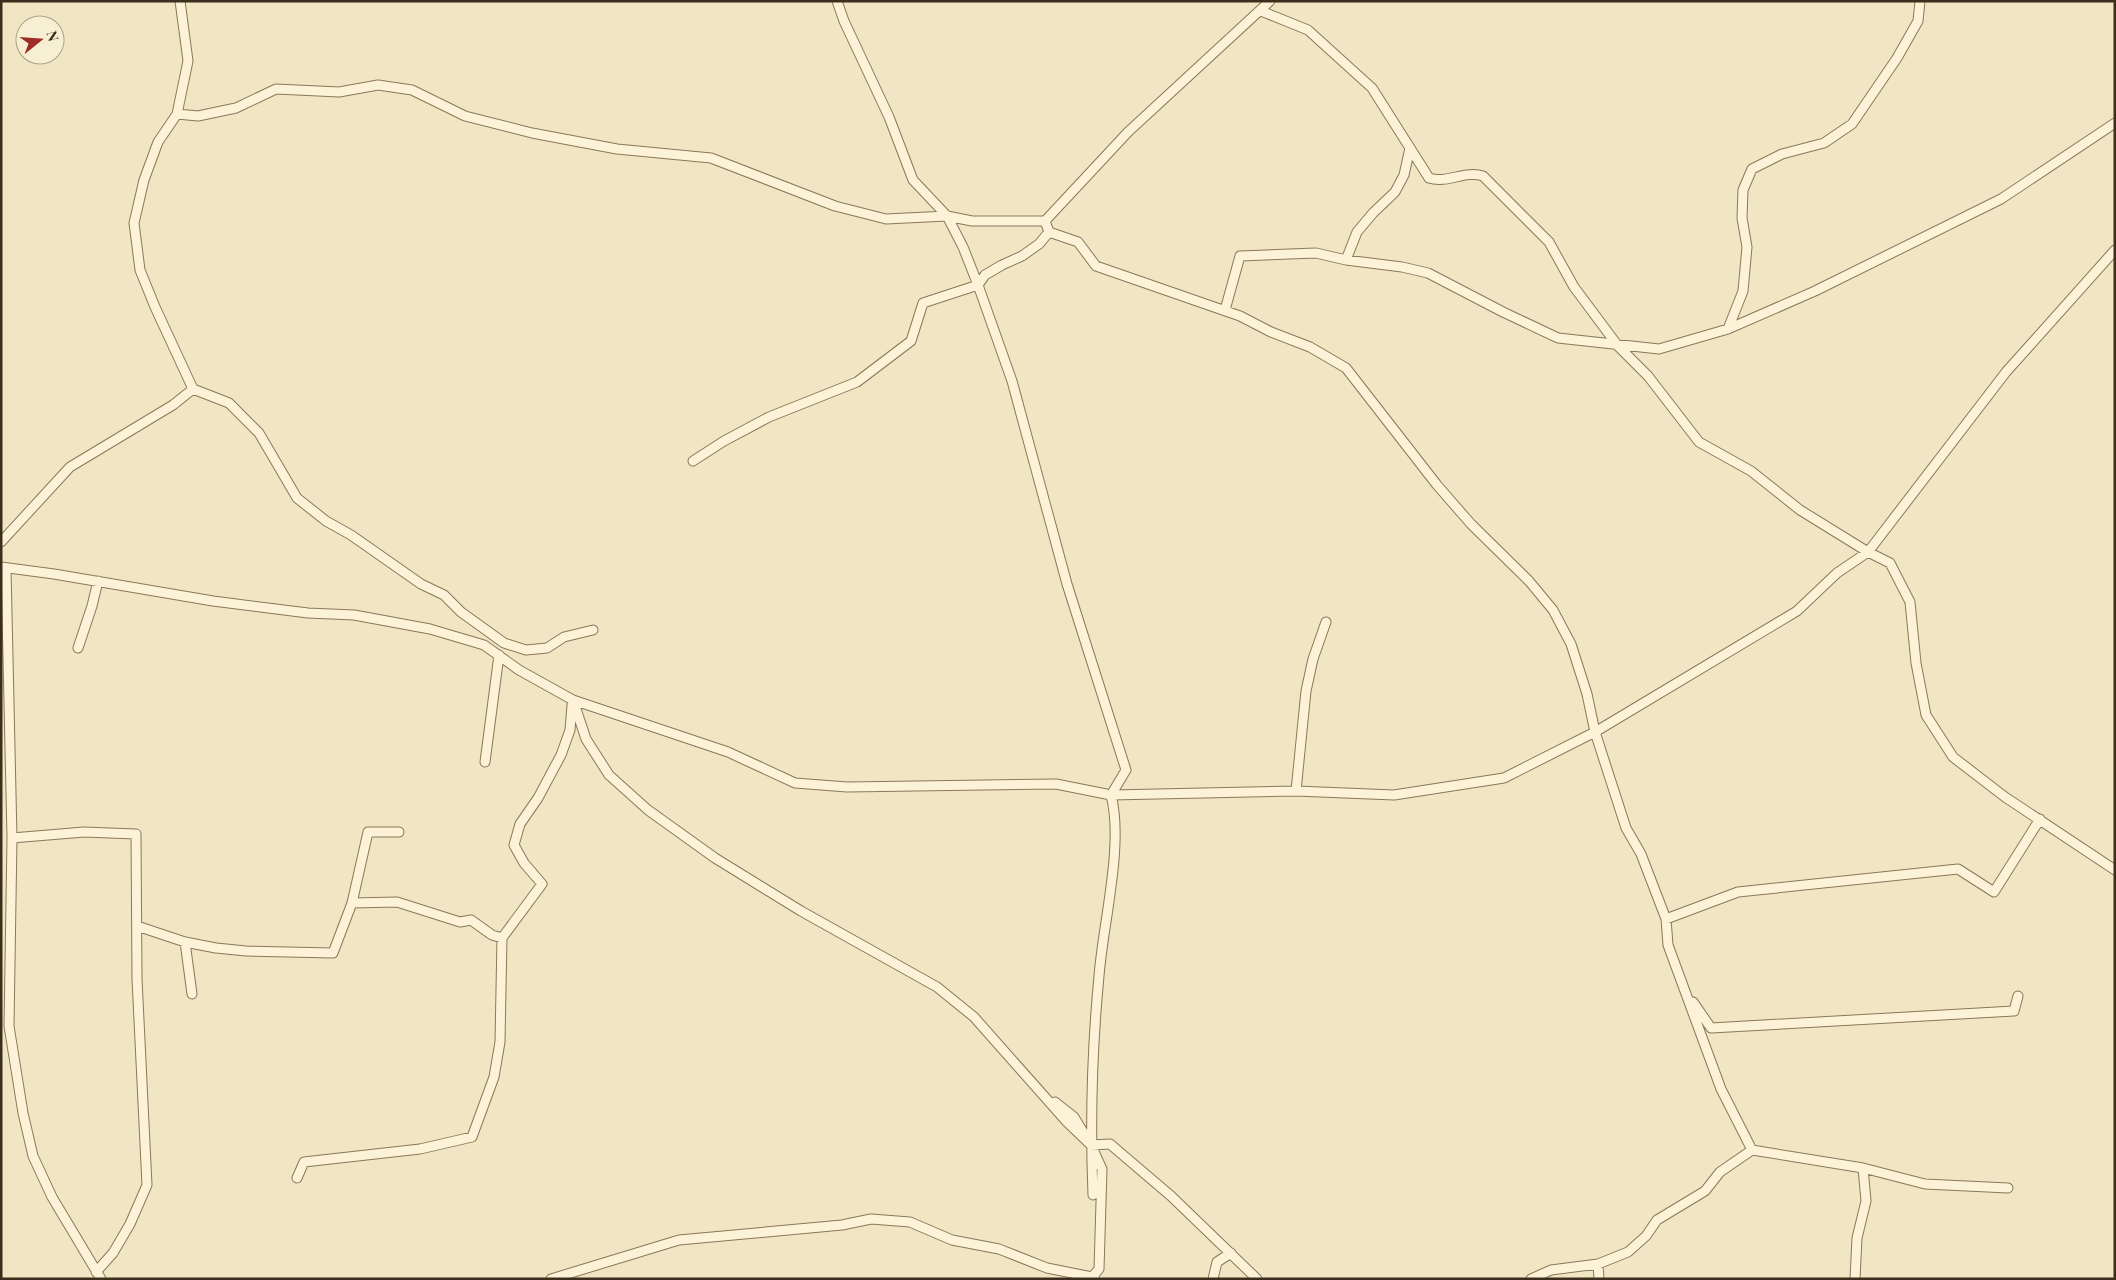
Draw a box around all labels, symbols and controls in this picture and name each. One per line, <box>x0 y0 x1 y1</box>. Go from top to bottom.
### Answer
north arrow <box>15 15 65 65</box>
text: N <box>42 28 63 44</box>

